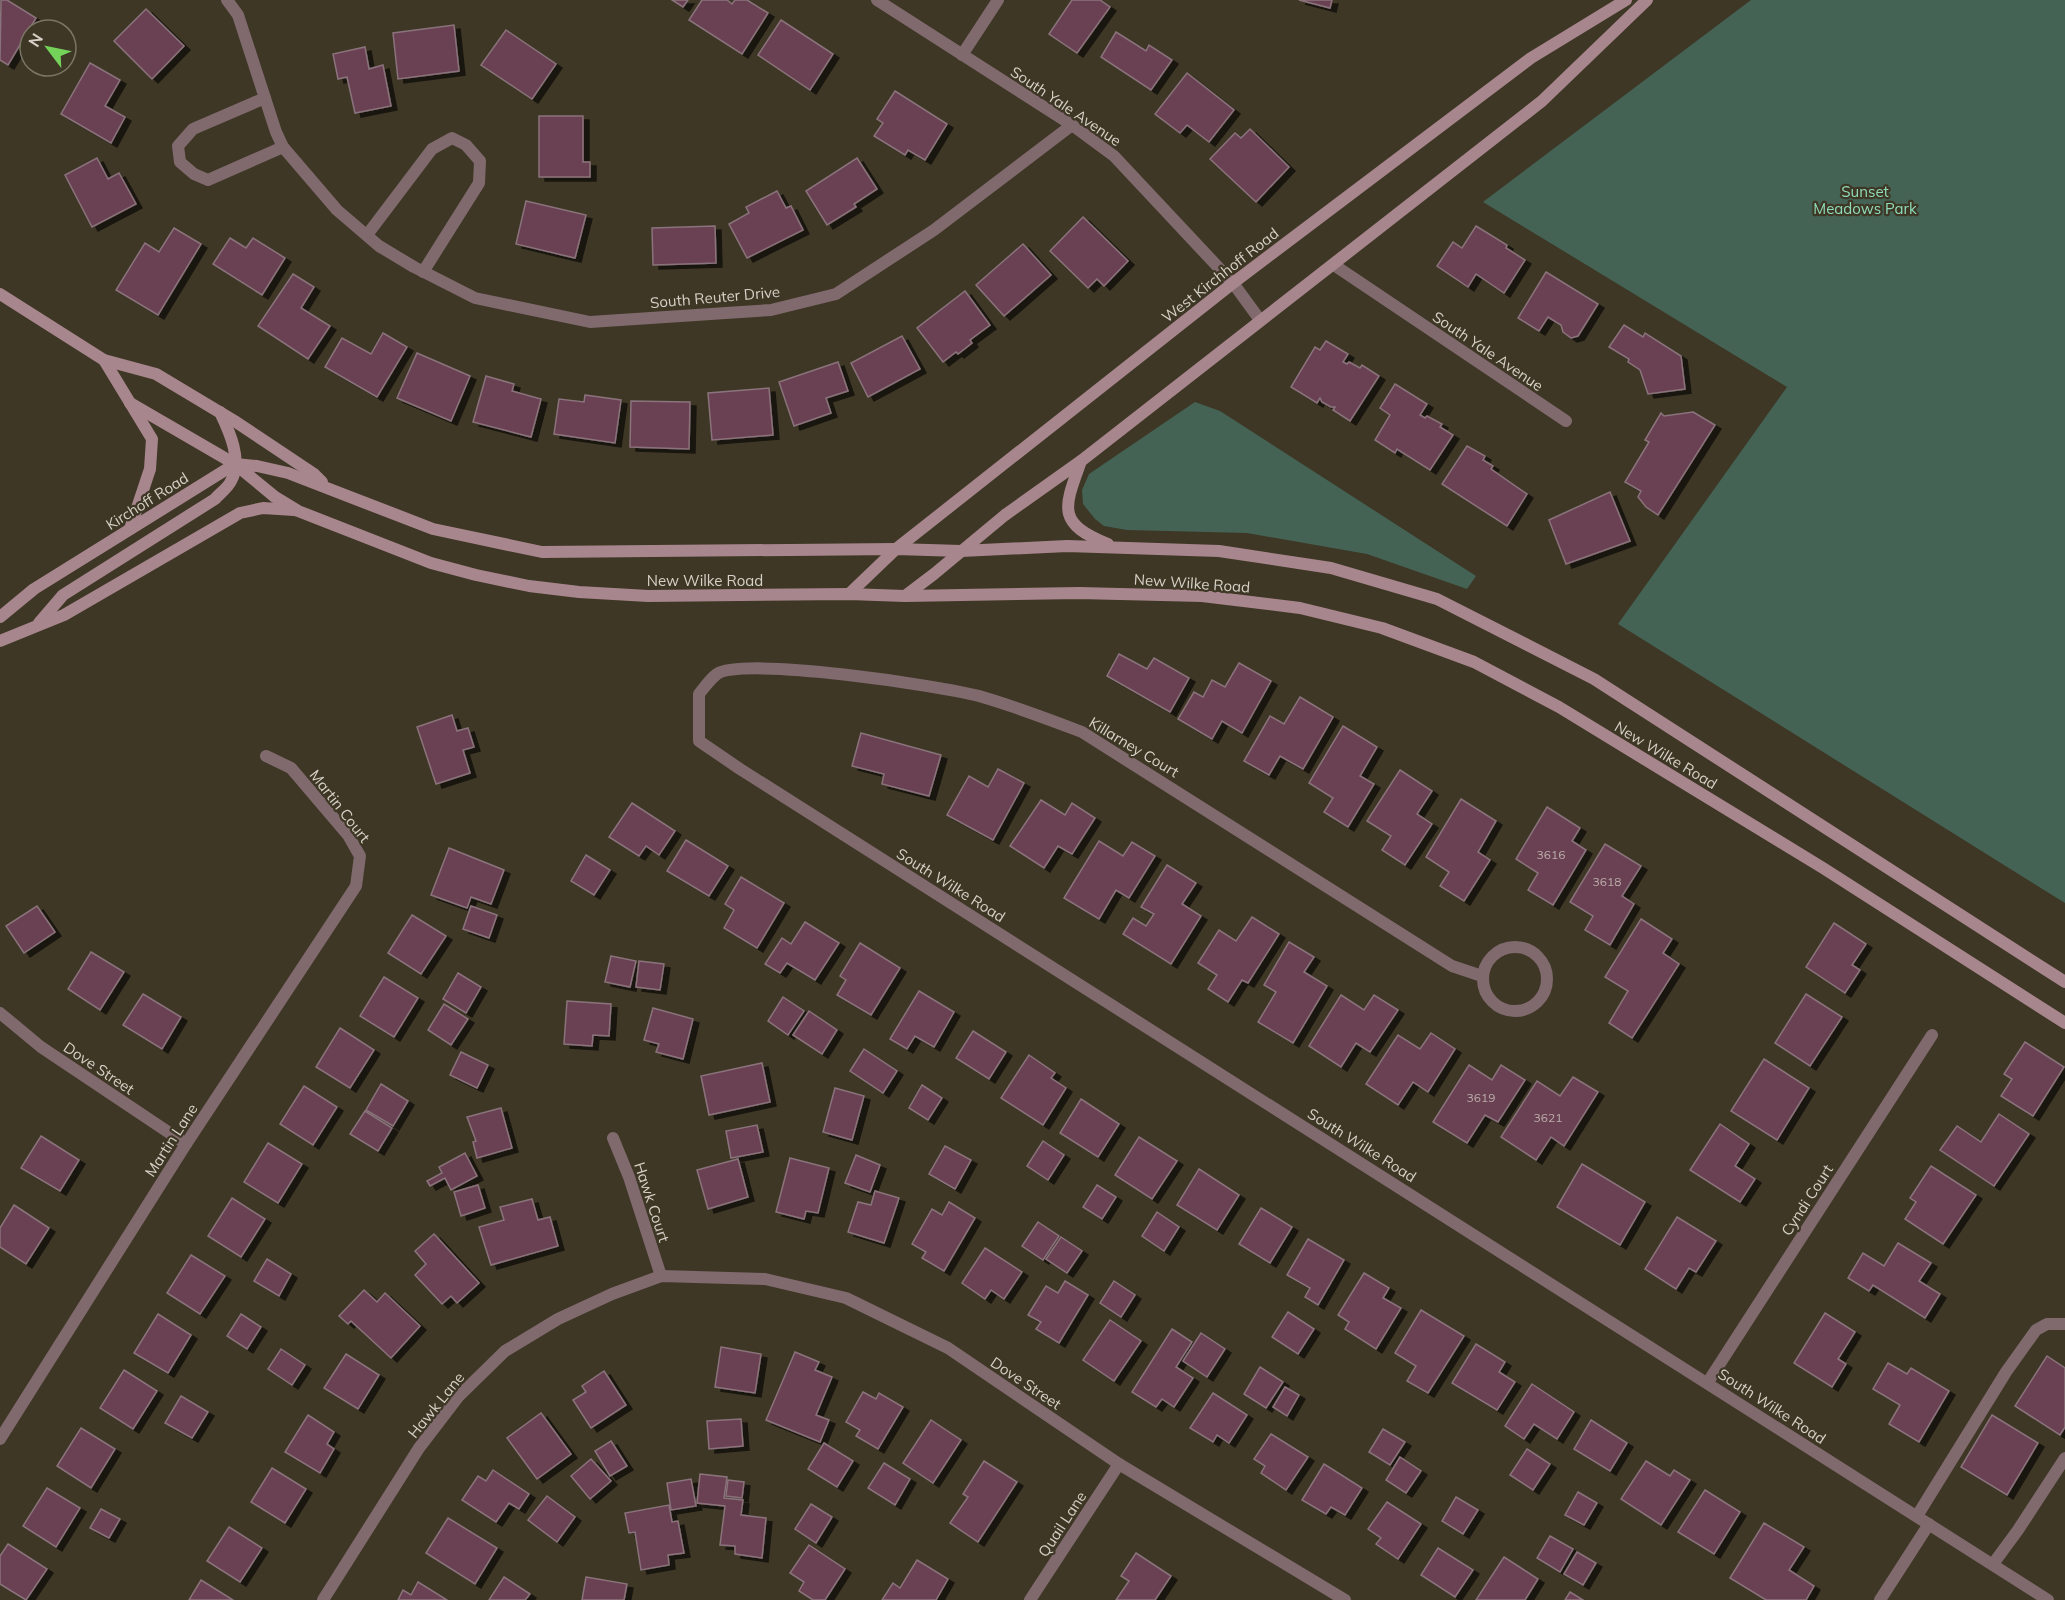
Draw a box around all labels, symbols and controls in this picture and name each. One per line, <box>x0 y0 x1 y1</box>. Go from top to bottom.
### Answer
north arrow <box>18 18 78 78</box>
text: N <box>24 30 47 50</box>
street label: South Yale Avenue <box>1007 62 1125 150</box>
park label: Sunset Meadows Park <box>1813 182 1917 218</box>
street label: West Kirchhoff Road <box>1158 223 1282 327</box>
street label: South Reuter Drive <box>649 282 781 312</box>
street label: South Yale Avenue <box>1429 307 1547 395</box>
street label: Kirchoff Road <box>102 468 192 534</box>
street label: New Wilke Road <box>1133 569 1251 597</box>
street label: New Wilke Road <box>647 571 763 590</box>
street label: Killarney Court <box>1086 713 1182 781</box>
street label: New Wilke Road <box>1611 717 1721 793</box>
street label: Martin Court <box>306 766 374 846</box>
street label: South Wilke Road <box>893 844 1009 926</box>
house number: 3616 <box>1537 847 1565 862</box>
house number: 3618 <box>1593 874 1621 889</box>
street label: Dove Street <box>60 1037 138 1099</box>
house number: 3619 <box>1467 1090 1495 1105</box>
street label: Martin Lane <box>140 1100 202 1180</box>
street label: South Wilke Road <box>1304 1104 1420 1186</box>
house number: 3621 <box>1534 1110 1562 1125</box>
street label: Hawk Court <box>630 1160 674 1244</box>
street label: Cyndi Court <box>1777 1161 1837 1239</box>
street label: Dove Street <box>987 1352 1065 1414</box>
street label: South Wilke Road <box>1715 1364 1829 1448</box>
street label: Hawk Lane <box>404 1368 468 1442</box>
street label: Quail Lane <box>1034 1488 1090 1560</box>

